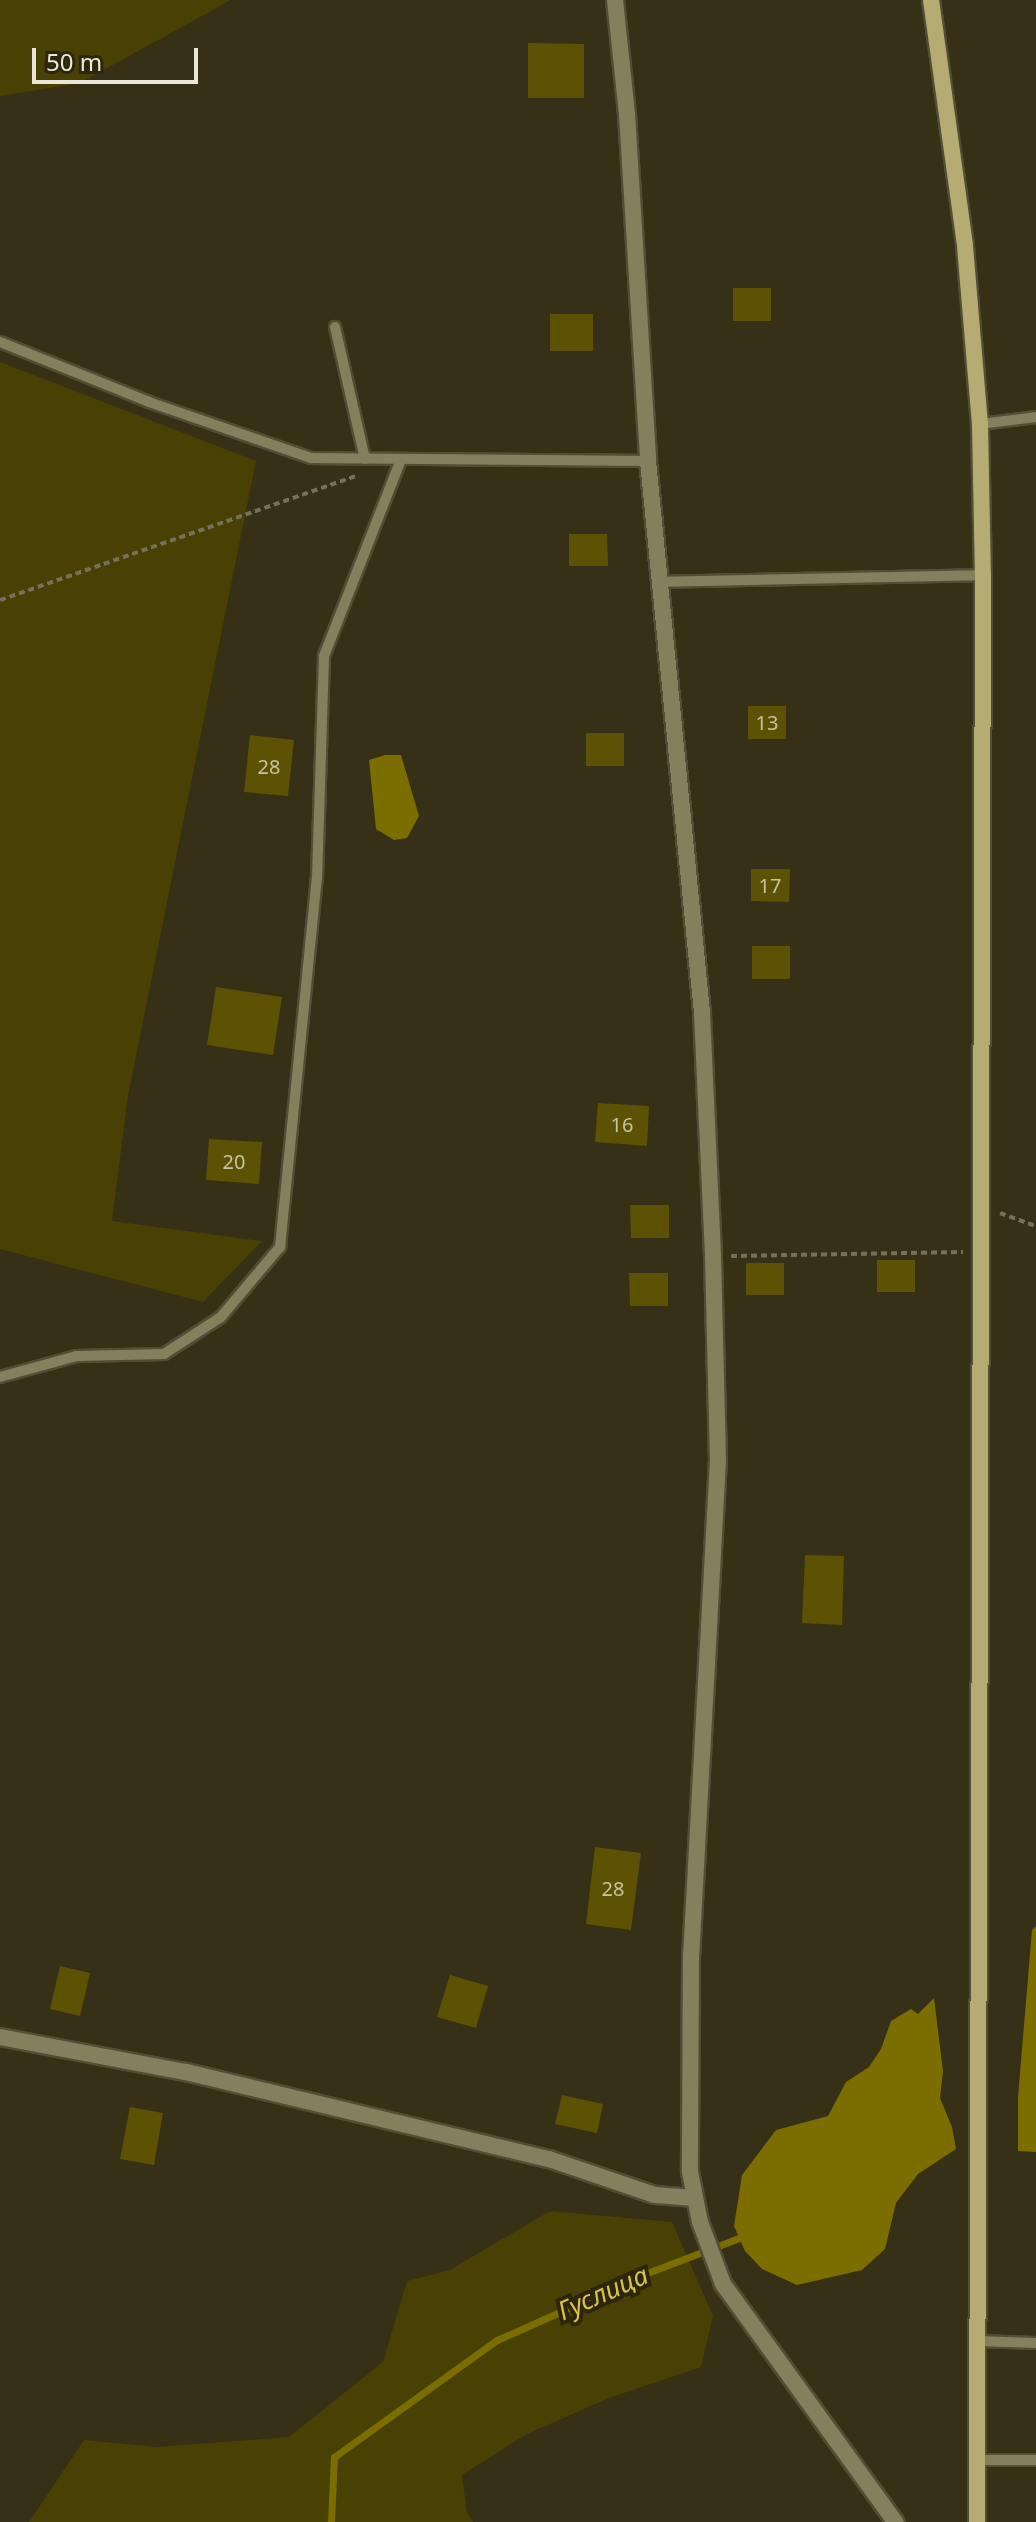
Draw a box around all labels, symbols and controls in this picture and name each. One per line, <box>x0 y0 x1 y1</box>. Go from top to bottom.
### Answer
scale bar <box>36 32 202 82</box>
text: 50 m <box>46 45 102 78</box>
house number: 13 <box>756 710 778 734</box>
house number: 28 <box>258 754 280 778</box>
house number: 17 <box>759 873 781 897</box>
house number: 16 <box>611 1112 633 1136</box>
house number: 20 <box>223 1149 245 1173</box>
house number: 28 <box>602 1876 624 1900</box>
water label: Гуслица <box>553 2259 653 2327</box>

